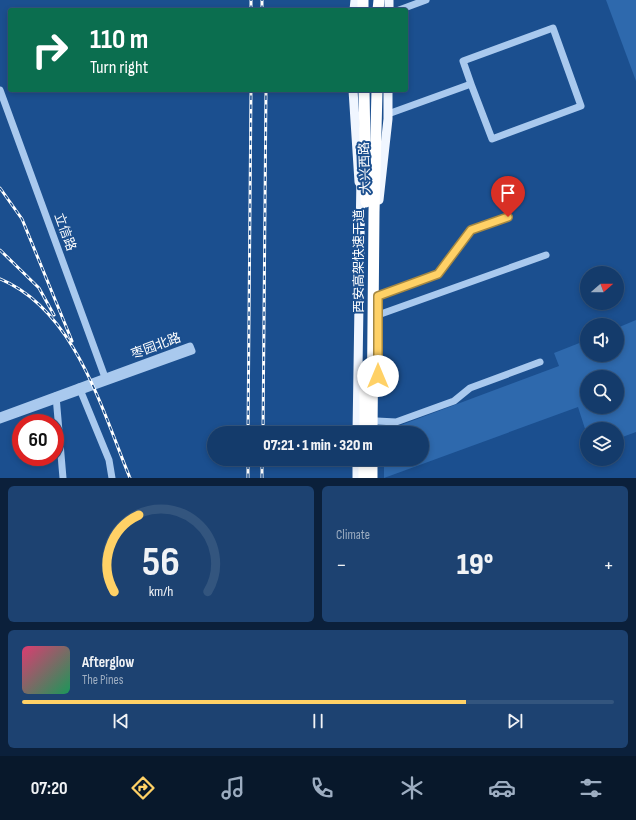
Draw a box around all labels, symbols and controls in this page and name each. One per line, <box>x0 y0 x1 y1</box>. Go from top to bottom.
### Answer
text: 110 m <box>90 23 148 56</box>
icon: right <box>24 24 76 76</box>
text: Turn right <box>90 57 148 78</box>
street label: 大兴西路 <box>356 142 374 194</box>
pin <box>491 176 525 217</box>
icon: arrive <box>497 182 519 204</box>
street label: 西安高架快速干道 <box>351 209 367 313</box>
street label: 立信路 <box>51 211 79 253</box>
north arrow <box>580 266 624 310</box>
map controls <box>580 266 624 466</box>
button: sound <box>580 318 624 362</box>
street label: 枣园北路 <box>129 330 183 362</box>
position arrow <box>357 355 399 397</box>
button: search <box>580 370 624 414</box>
speed limit sign: 60 <box>12 414 64 466</box>
button: layers <box>580 422 624 466</box>
text: 07:21 · 1 min · 320 m <box>263 436 373 455</box>
text: Climate <box>336 527 370 543</box>
text: 56 <box>142 538 180 587</box>
text: 19° <box>457 547 493 583</box>
text: − <box>336 552 347 579</box>
text: + <box>603 552 614 579</box>
text: km/h <box>149 583 173 600</box>
text: Afterglow <box>82 653 134 672</box>
text: The Pines <box>82 672 123 688</box>
icon: previous <box>110 710 132 732</box>
icon: pause <box>307 710 329 732</box>
icon: next <box>504 710 526 732</box>
icon: directions <box>129 774 157 802</box>
icon: music <box>219 774 247 802</box>
icon: phone <box>308 774 336 802</box>
icon: climate <box>398 774 426 802</box>
icon: car <box>488 774 516 802</box>
icon: filters <box>577 774 605 802</box>
text: 07:20 <box>31 778 68 799</box>

